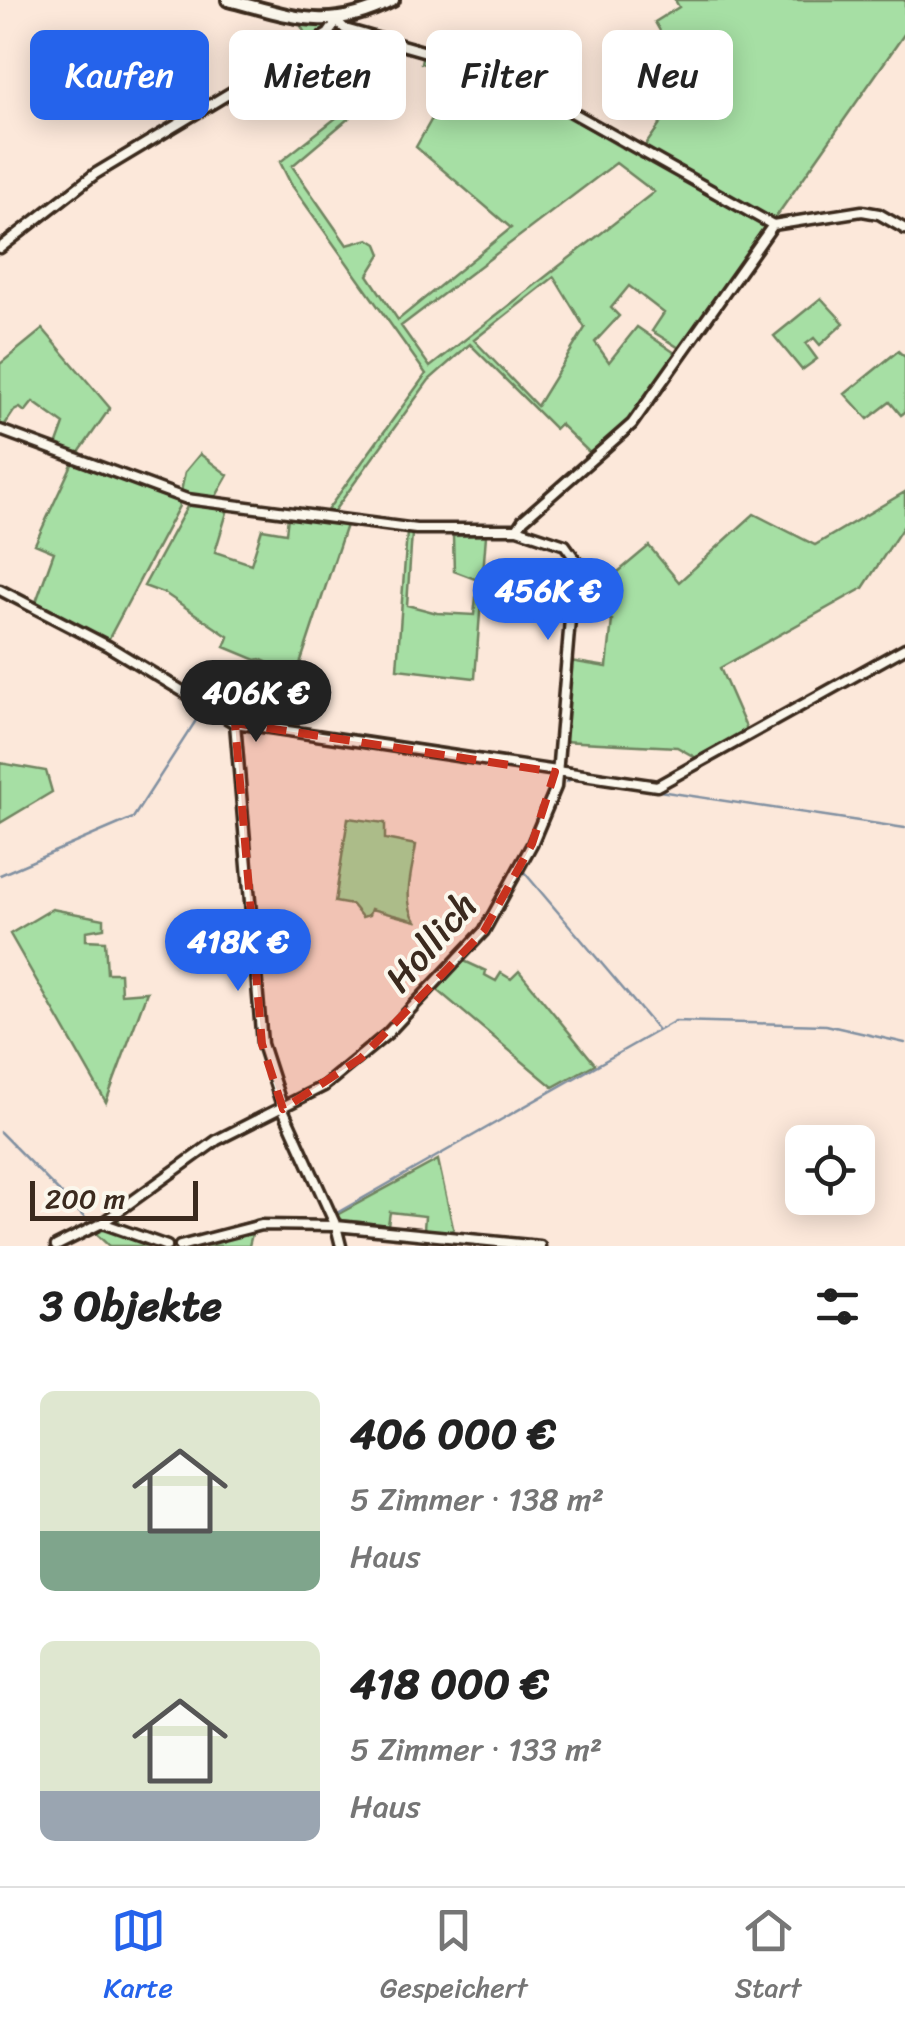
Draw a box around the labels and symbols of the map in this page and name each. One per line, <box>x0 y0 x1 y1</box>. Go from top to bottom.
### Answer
pin: 456K € <box>467 558 629 643</box>
pin: 406K € <box>175 660 337 745</box>
street label: Hollich <box>367 876 495 1008</box>
pin: 418K € <box>157 909 319 994</box>
scale bar <box>30 1176 198 1220</box>

